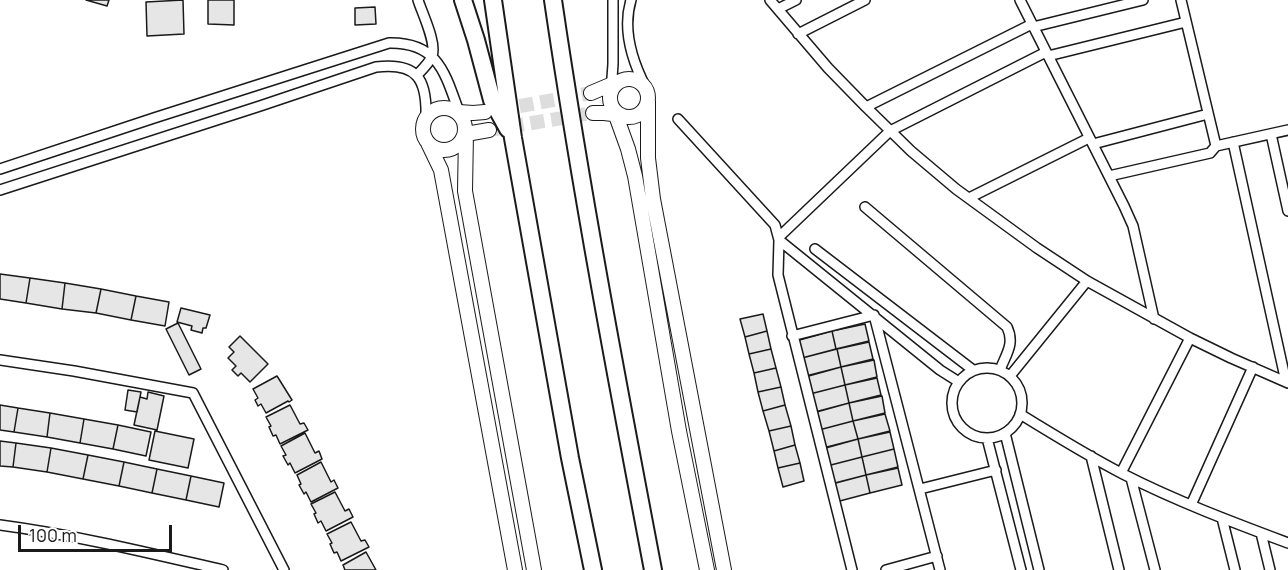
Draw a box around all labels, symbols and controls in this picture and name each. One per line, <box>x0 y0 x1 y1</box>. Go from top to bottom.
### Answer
scale bar <box>21 513 176 551</box>
text: 100 m <box>29 523 77 547</box>

